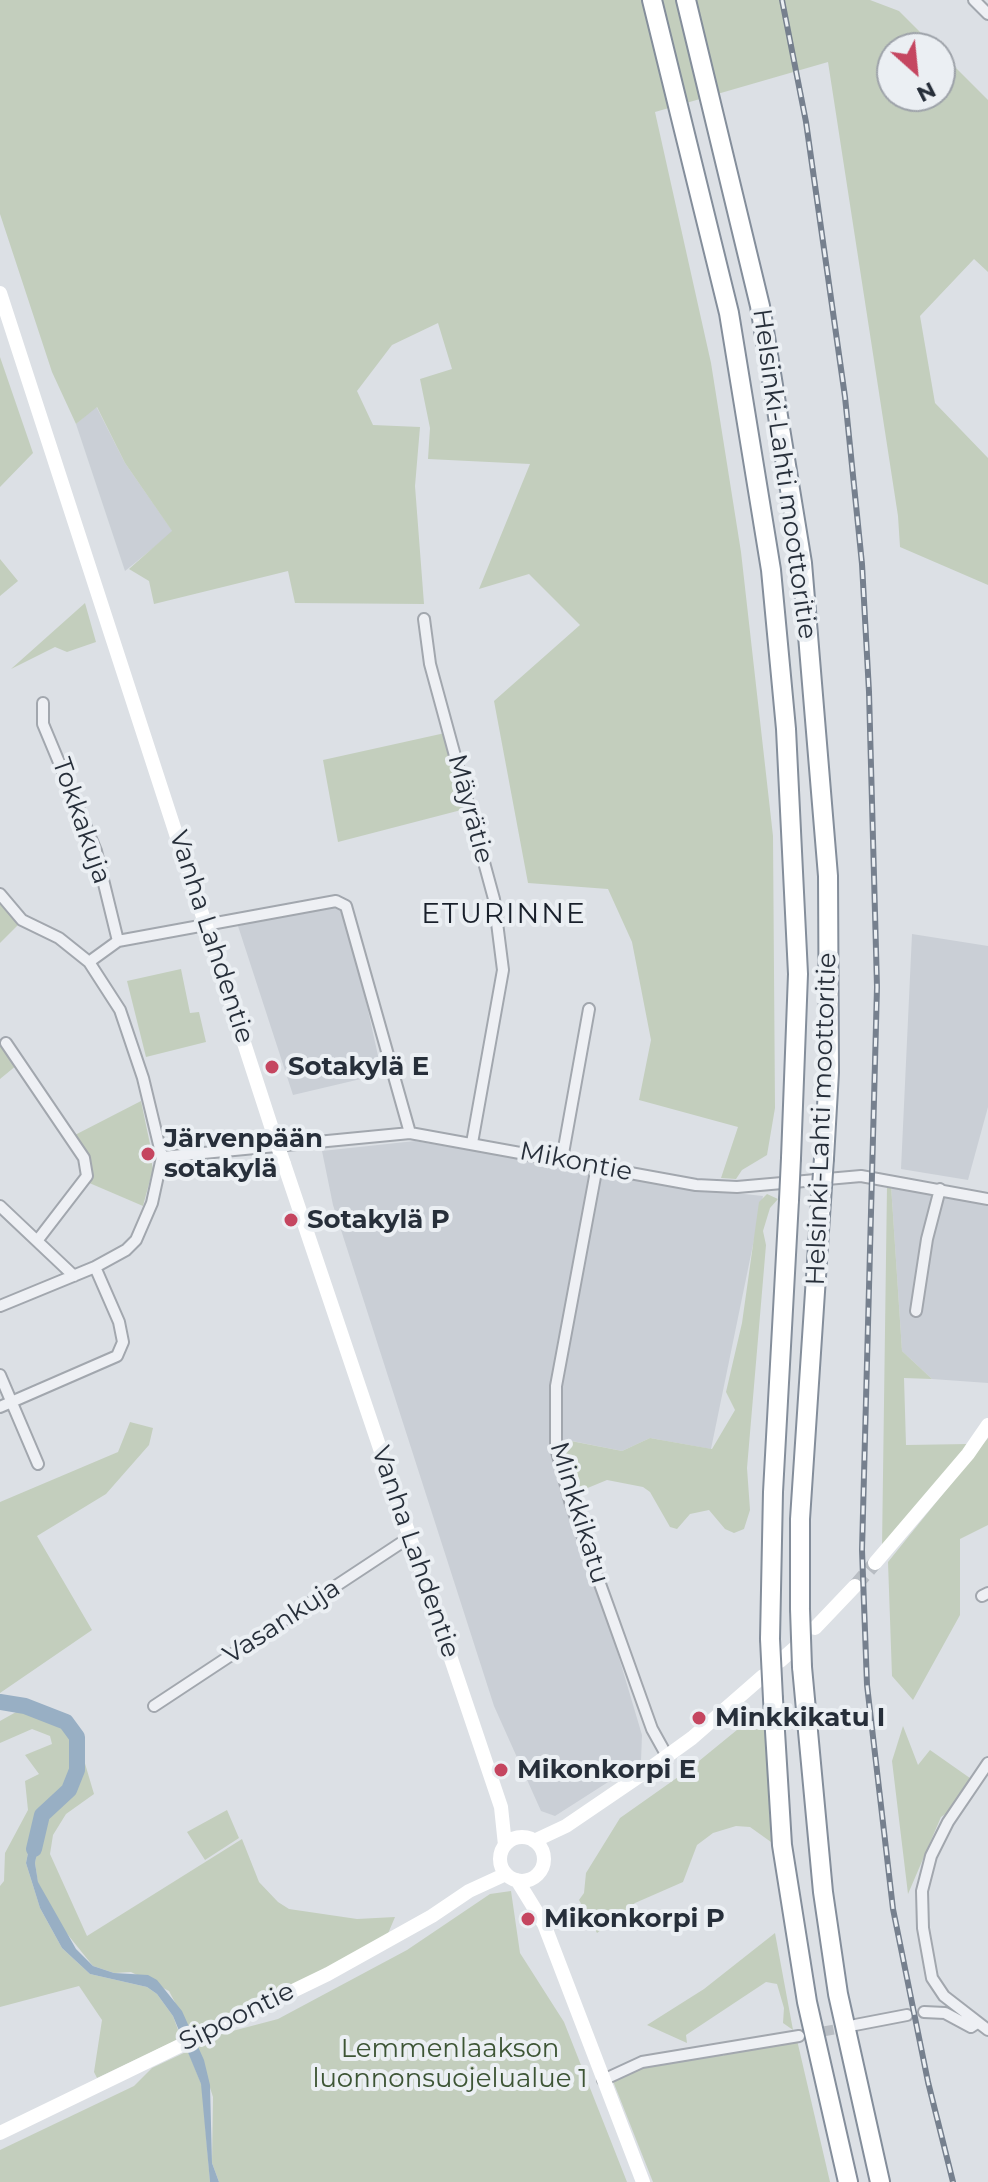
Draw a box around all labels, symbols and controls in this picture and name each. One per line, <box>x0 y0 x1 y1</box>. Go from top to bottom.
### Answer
north arrow <box>876 32 956 112</box>
text: N <box>912 76 940 108</box>
street label: Helsinki-Lahti moottoritie <box>745 307 823 641</box>
street label: Mäyrätie <box>440 751 500 867</box>
street label: Tokkakuja <box>45 754 117 888</box>
street label: Vanha Lahdentie <box>162 827 260 1047</box>
district label: ETURINNE <box>421 898 587 932</box>
street label: Helsinki-Lahti moottoritie <box>801 952 843 1286</box>
place label: Sotakylä E <box>288 1051 429 1083</box>
marker: Sotakylä E <box>263 1058 281 1076</box>
place label: Järvenpään sotakylä <box>164 1123 323 1184</box>
street label: Mikontie <box>517 1136 635 1188</box>
marker: Järvenpään sotakylä <box>139 1145 157 1163</box>
place label: Sotakylä P <box>307 1204 450 1236</box>
marker: Sotakylä P <box>282 1211 300 1229</box>
street label: Minkkikatu <box>543 1439 615 1587</box>
street label: Vanha Lahdentie <box>364 1442 466 1662</box>
street label: Vasankuja <box>218 1573 346 1671</box>
place label: Minkkikatu I <box>715 1702 885 1734</box>
marker: Minkkikatu I <box>690 1709 708 1727</box>
place label: Mikonkorpi E <box>517 1754 696 1786</box>
marker: Mikonkorpi E <box>492 1761 510 1779</box>
place label: Mikonkorpi P <box>544 1903 725 1935</box>
marker: Mikonkorpi P <box>519 1910 537 1928</box>
street label: Sipoontie <box>174 1976 300 2058</box>
park label: Lemmenlaakson luonnonsuojelualue 1 <box>312 2033 588 2094</box>

